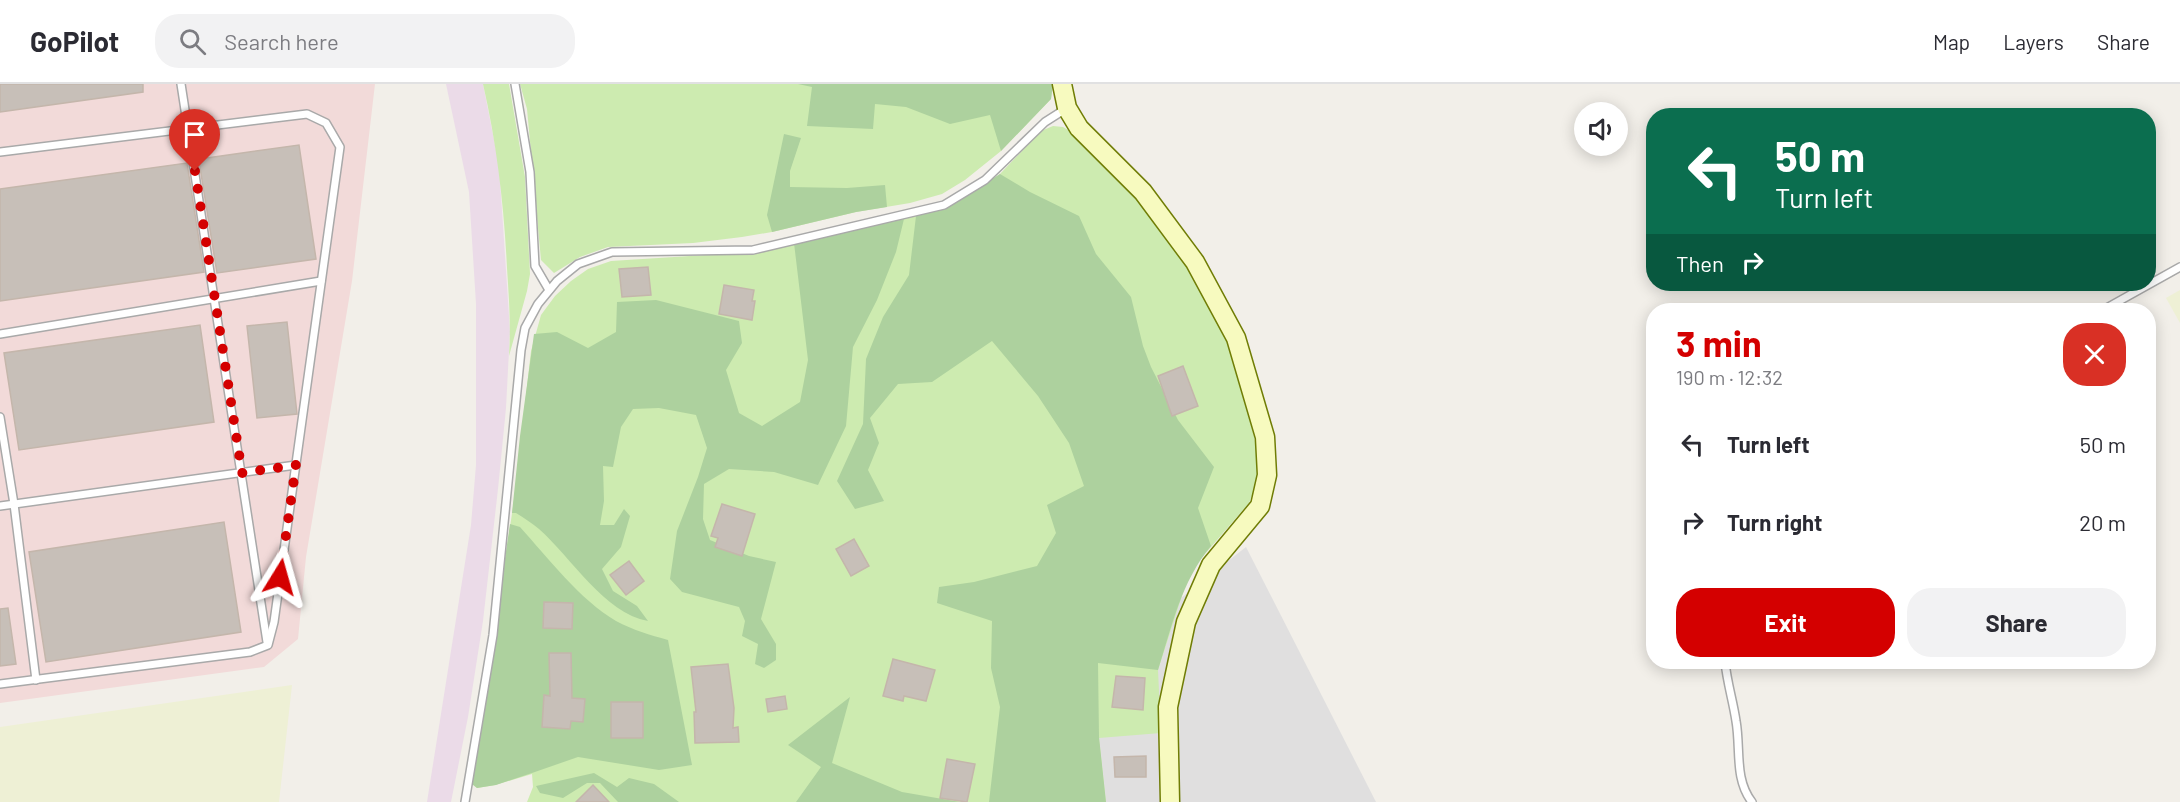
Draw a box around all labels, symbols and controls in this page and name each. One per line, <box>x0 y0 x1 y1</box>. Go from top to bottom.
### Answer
search box <box>155 14 575 68</box>
text: GoPilot <box>30 24 119 58</box>
icon: search <box>176 25 209 58</box>
text: Search here <box>224 28 339 54</box>
text: Map <box>1933 29 1970 54</box>
text: Layers <box>2003 29 2064 54</box>
text: Share <box>2097 29 2150 54</box>
map controls <box>1574 102 1628 156</box>
button: sound <box>1574 102 1628 156</box>
pin <box>169 109 220 171</box>
icon: arrive <box>178 118 211 151</box>
text: 50 m <box>1775 130 1865 180</box>
icon: left <box>1676 132 1754 210</box>
text: Turn left <box>1775 181 1873 213</box>
icon: right <box>1736 246 1769 279</box>
text: Then <box>1676 250 1724 276</box>
text: 3 min <box>1676 321 1762 364</box>
button: close <box>2063 323 2126 386</box>
text: 190 m · 12:32 <box>1676 365 1783 389</box>
icon: left <box>1676 428 1709 461</box>
text: Turn left <box>1727 431 1810 457</box>
text: 50 m <box>2080 431 2126 457</box>
icon: right <box>1676 506 1709 539</box>
text: Turn right <box>1727 509 1822 535</box>
text: 20 m <box>2079 509 2126 535</box>
position arrow <box>248 545 312 609</box>
button: Exit <box>1676 588 1895 657</box>
button: Share <box>1907 588 2126 657</box>

